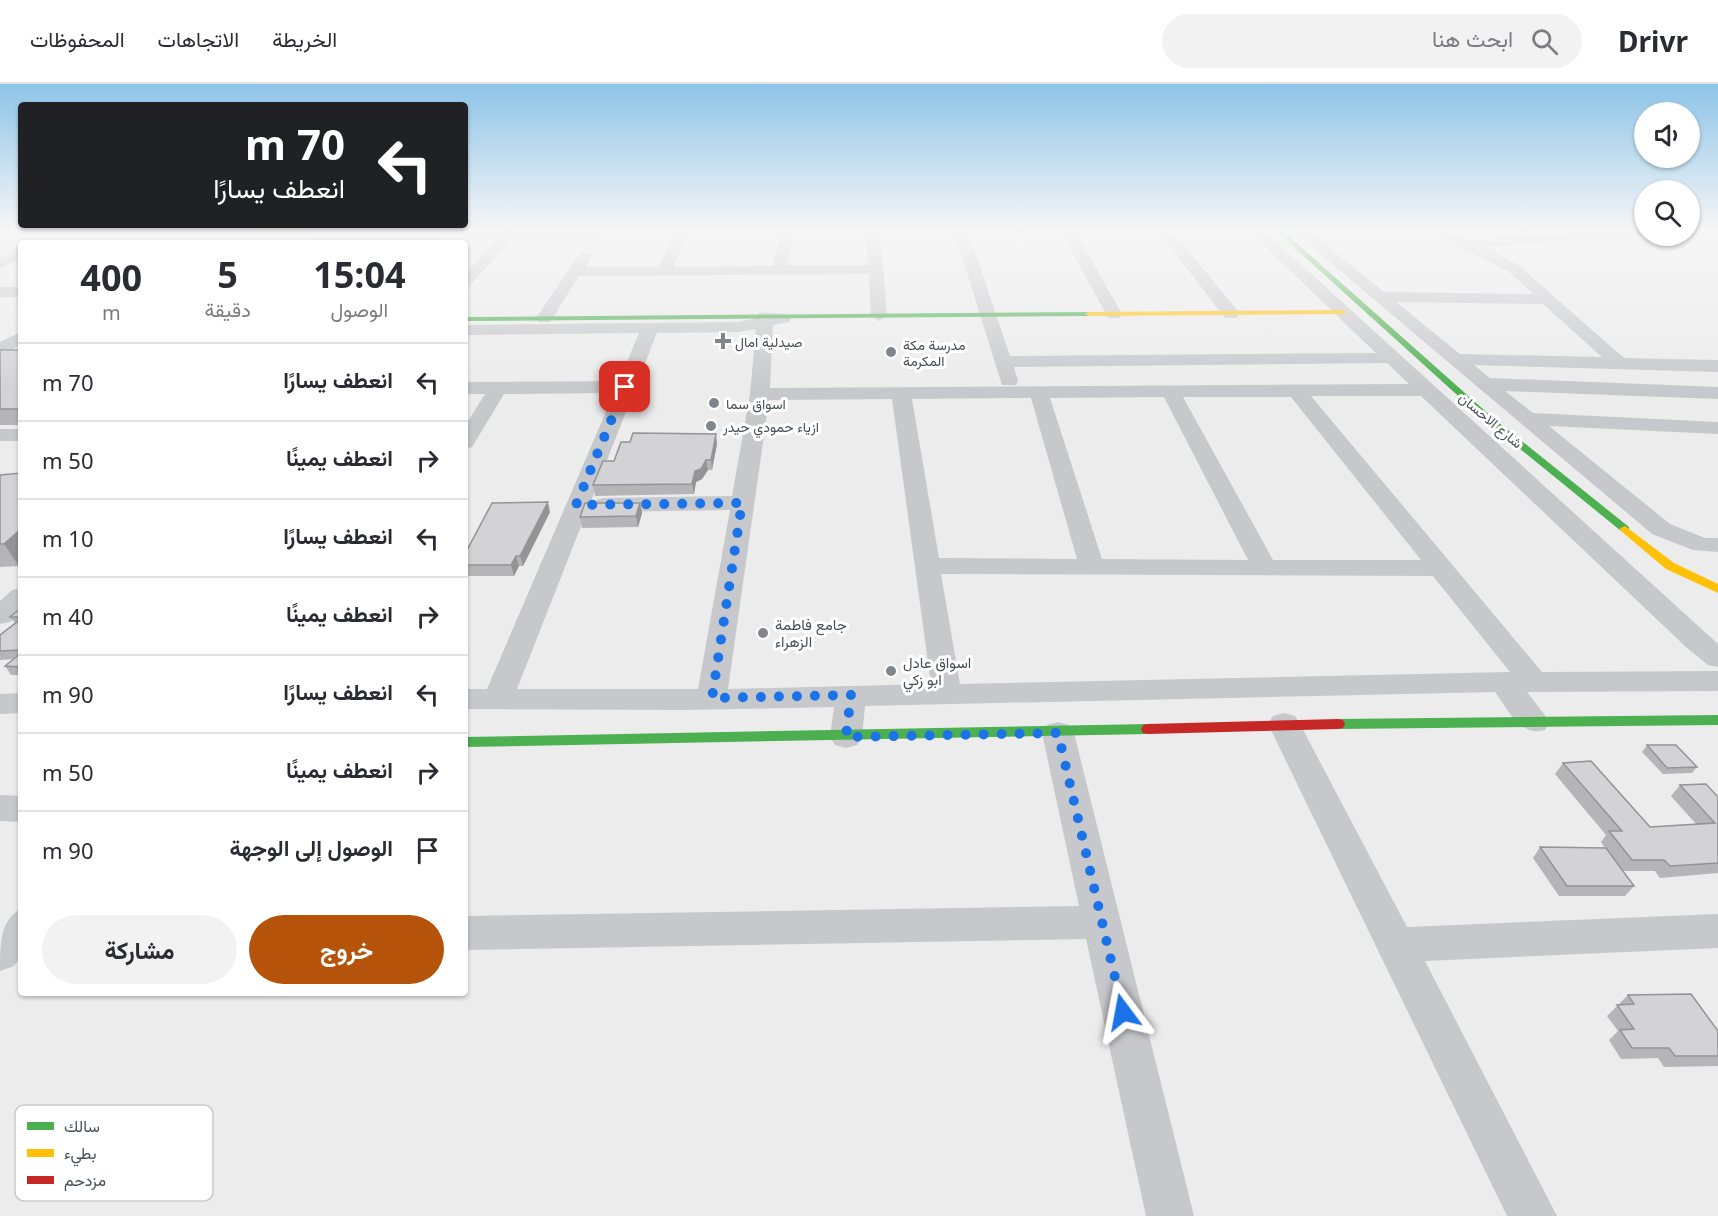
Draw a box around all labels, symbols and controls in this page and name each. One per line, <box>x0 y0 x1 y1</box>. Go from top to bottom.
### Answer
search box <box>1162 14 1582 68</box>
text: Drivr <box>1618 22 1688 60</box>
text: ابحث هنا <box>1432 23 1513 53</box>
text: المحفوظات <box>30 25 125 53</box>
text: الاتجاهات <box>158 25 239 53</box>
text: الخريطة <box>272 25 337 53</box>
icon: search <box>1528 25 1561 58</box>
map controls <box>1634 102 1700 246</box>
button: sound <box>1634 102 1700 168</box>
text: 70 m <box>245 115 345 172</box>
icon: left <box>366 126 444 204</box>
text: انعطف يسارًا <box>213 169 345 206</box>
button: search <box>1634 180 1700 246</box>
text: 5 <box>217 250 238 299</box>
text: 15:04 <box>313 250 406 299</box>
text: 400 <box>80 253 142 302</box>
text: دقيقة <box>205 296 251 323</box>
text: الوصول <box>331 296 388 323</box>
text: m <box>102 299 121 326</box>
place label: صيدلية امال <box>735 332 803 352</box>
marker: صيدلية امال <box>716 334 730 348</box>
place label: مدرسة مكة المكرمة <box>903 335 965 370</box>
marker: مدرسة مكة المكرمة <box>884 345 898 359</box>
pin <box>599 361 650 412</box>
text: انعطف يسارًا <box>283 364 393 394</box>
icon: left <box>411 366 444 399</box>
text: 70 m <box>42 367 93 397</box>
icon: arrive <box>608 370 641 403</box>
street label: شارع الاحسان <box>1454 388 1527 454</box>
place label: اسواق سما <box>726 394 786 413</box>
marker: اسواق سما <box>707 396 721 410</box>
place label: ازياء حمودي حيدر <box>722 417 819 439</box>
marker: ازياء حمودي حيدر <box>704 419 718 433</box>
text: انعطف يمينًا <box>286 442 393 472</box>
icon: right <box>411 444 444 477</box>
text: 50 m <box>42 445 93 475</box>
text: انعطف يسارًا <box>283 520 393 550</box>
icon: left <box>411 522 444 555</box>
text: 10 m <box>42 523 93 553</box>
text: انعطف يمينًا <box>286 598 393 628</box>
icon: right <box>411 600 444 633</box>
text: 40 m <box>42 601 93 631</box>
place label: جامع فاطمة الزهراء <box>775 614 847 651</box>
marker: جامع فاطمة الزهراء <box>756 626 770 640</box>
place label: اسواق عادل ابو زكي <box>903 652 971 693</box>
marker: اسواق عادل ابو زكي <box>884 664 898 678</box>
text: انعطف يسارًا <box>283 676 393 706</box>
icon: left <box>411 678 444 711</box>
text: 90 m <box>42 679 93 709</box>
text: انعطف يمينًا <box>286 754 393 784</box>
icon: right <box>411 756 444 789</box>
text: 50 m <box>42 757 93 787</box>
text: الوصول إلى الوجهة <box>229 832 393 862</box>
icon: arrive <box>411 834 444 867</box>
text: 90 m <box>42 835 93 865</box>
button: مشاركة <box>42 915 237 984</box>
button: خروج <box>249 915 444 984</box>
position arrow <box>1091 980 1155 1044</box>
legend <box>15 1105 213 1201</box>
text: سالك <box>64 1115 100 1137</box>
text: بطيء <box>64 1142 96 1167</box>
text: مزدحم <box>64 1169 106 1191</box>

